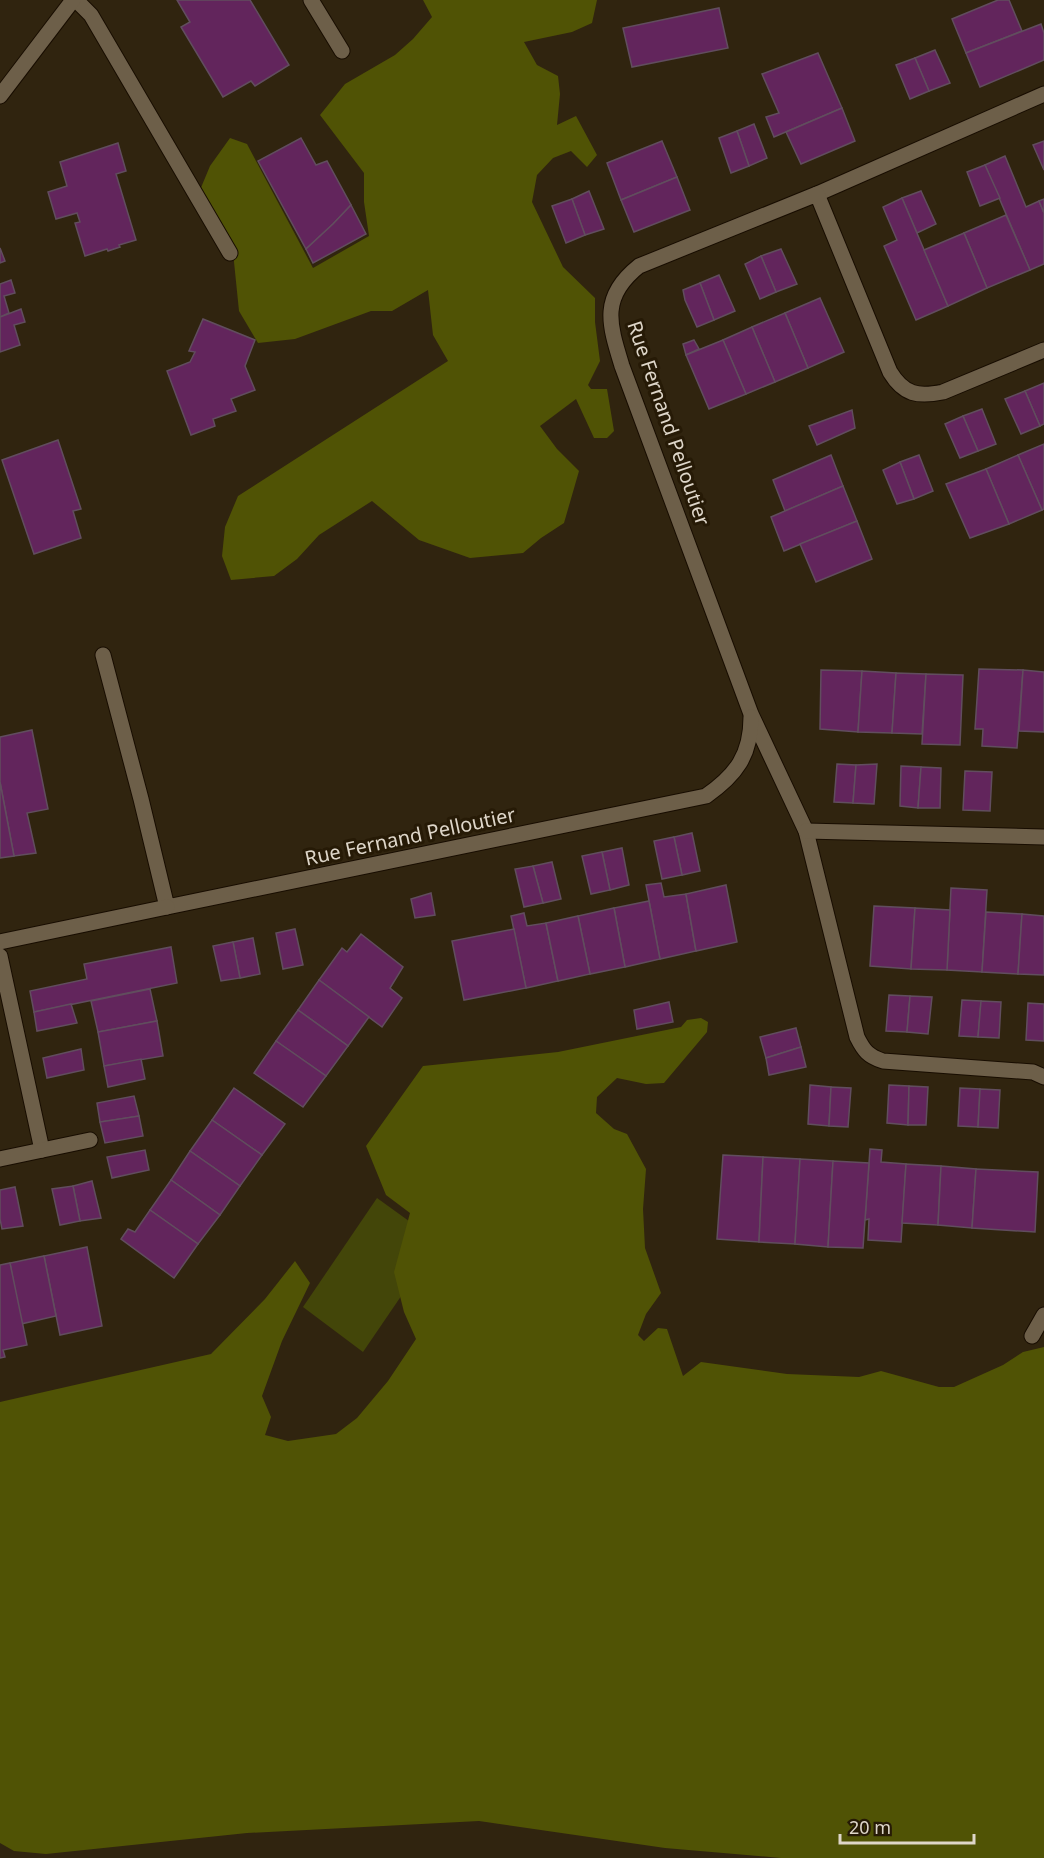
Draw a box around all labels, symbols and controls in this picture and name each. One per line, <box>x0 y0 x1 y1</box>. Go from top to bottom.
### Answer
street label: Rue Fernand Pelloutier <box>621 317 717 529</box>
street label: Rue Fernand Pelloutier <box>302 800 518 872</box>
scale bar <box>840 1807 974 1845</box>
text: 20 m <box>849 1815 891 1839</box>

